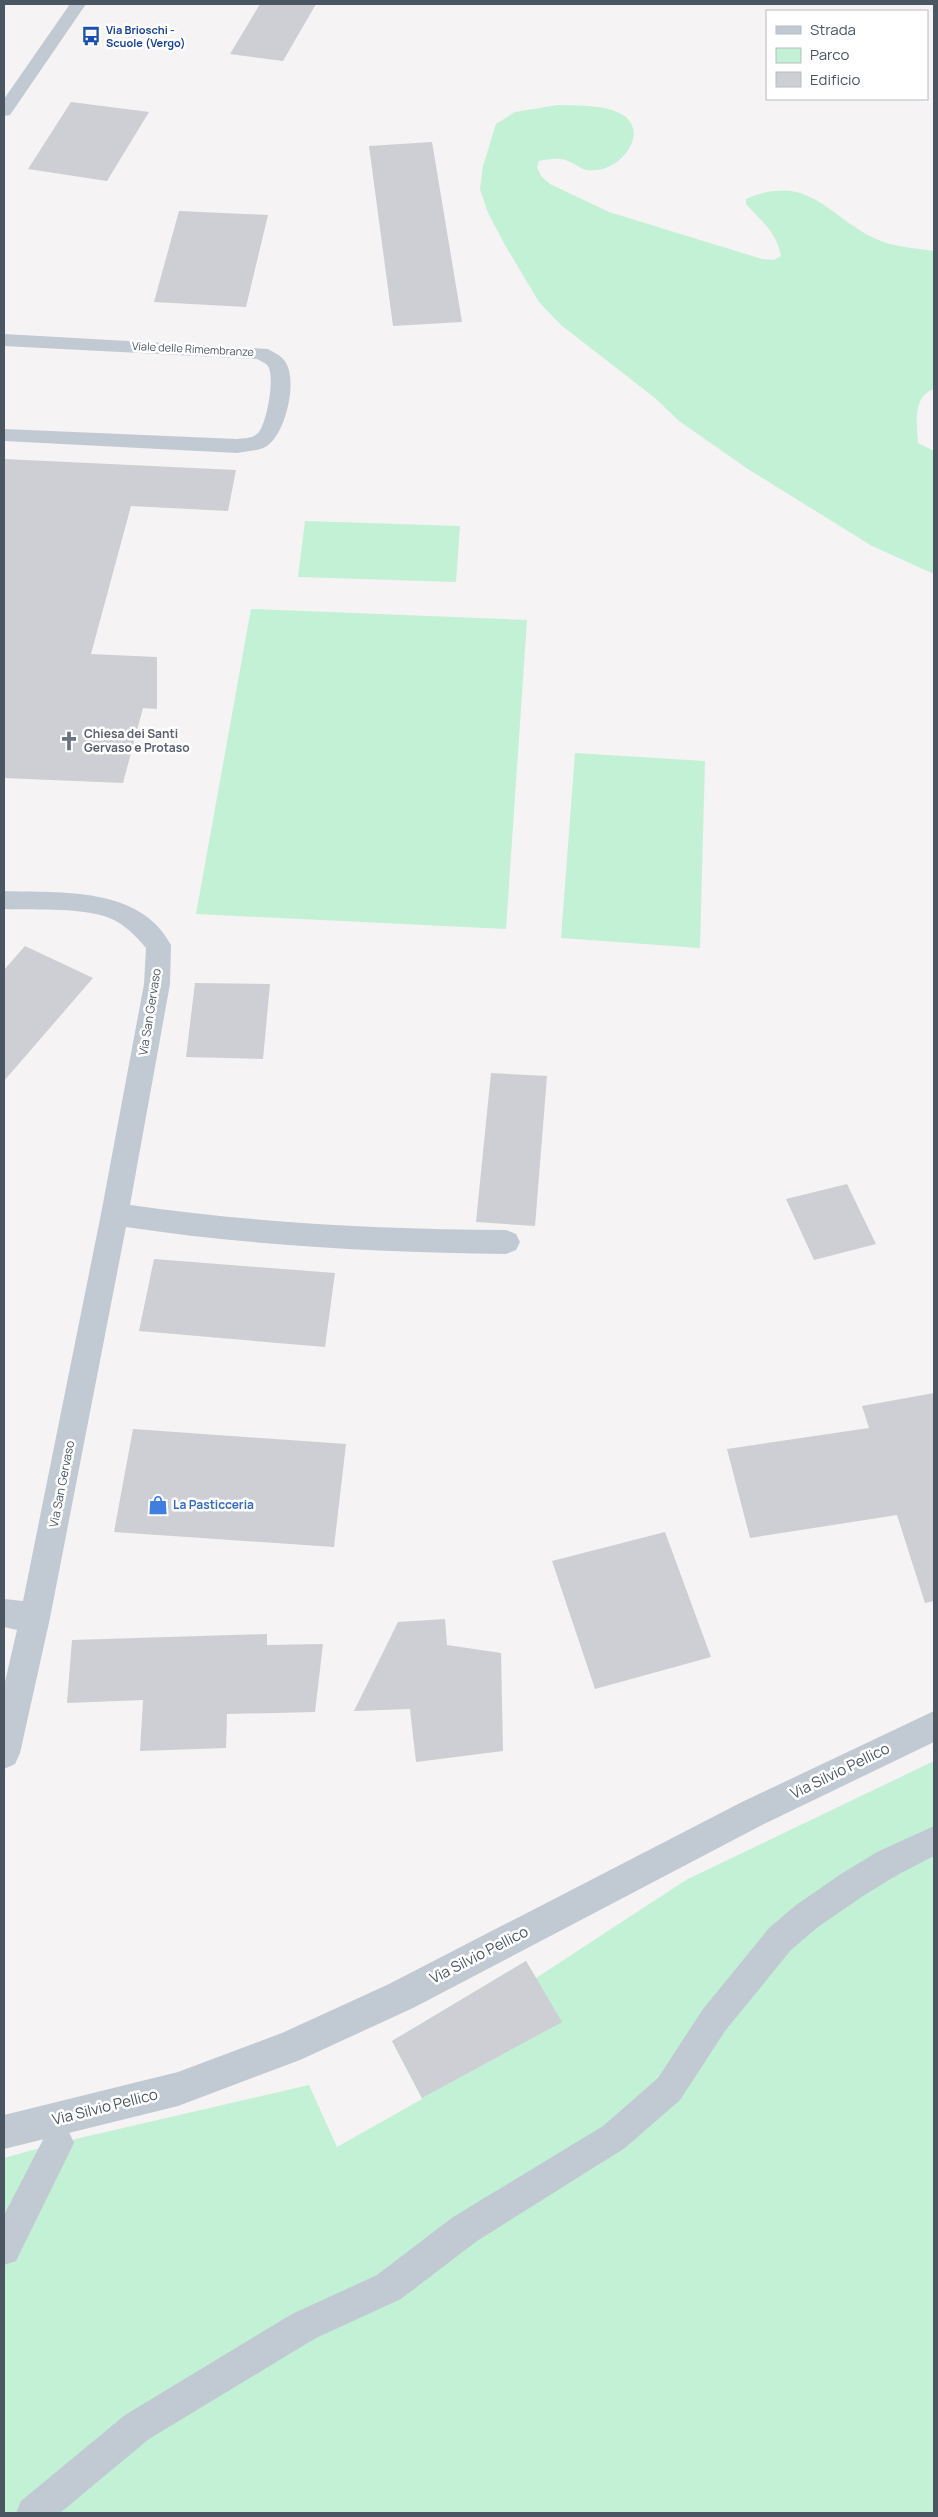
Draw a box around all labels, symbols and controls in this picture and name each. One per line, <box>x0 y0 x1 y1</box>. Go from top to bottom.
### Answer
legend <box>766 10 928 100</box>
text: Strada <box>810 19 856 40</box>
place label: Via Brioschi - Scuole (Vergo) <box>106 22 185 50</box>
bus stop icon: Via Brioschi - Scuole (Vergo) <box>80 25 102 47</box>
text: Parco <box>810 44 849 65</box>
text: Edificio <box>810 69 861 90</box>
street label: Viale delle Rimembranze <box>132 338 255 359</box>
place label: Chiesa dei Santi Gervaso e Protaso <box>84 725 190 756</box>
church icon: Chiesa dei Santi Gervaso e Protaso <box>58 730 80 752</box>
street label: Via San Gervaso <box>134 967 165 1057</box>
street label: Via San Gervaso <box>45 1439 78 1529</box>
shop icon: La Pasticceria <box>147 1494 169 1516</box>
place label: La Pasticceria <box>173 1496 254 1513</box>
street label: Via Silvio Pellico <box>787 1737 893 1804</box>
street label: Via Silvio Pellico <box>426 1921 532 1988</box>
street label: Via Silvio Pellico <box>50 2083 160 2130</box>

